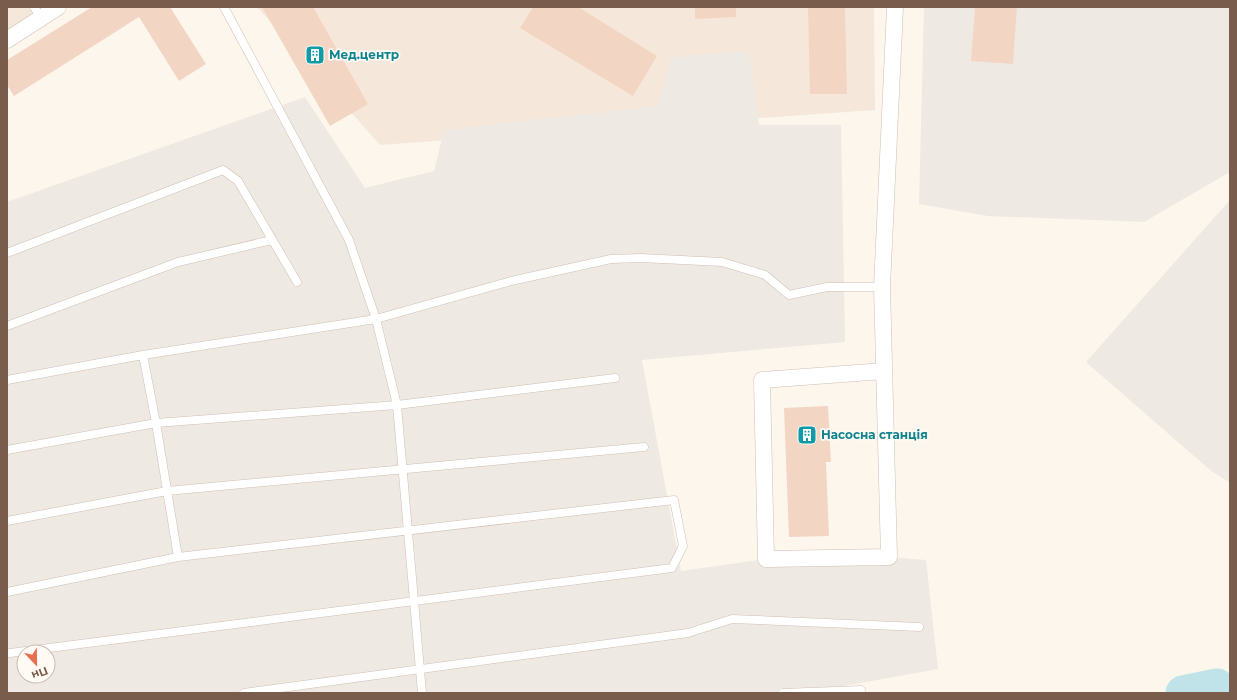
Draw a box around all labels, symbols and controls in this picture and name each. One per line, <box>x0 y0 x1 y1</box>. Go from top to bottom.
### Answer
building icon: Мед.центр <box>304 44 326 66</box>
place label: Мед.центр <box>329 47 399 62</box>
building icon: Насосна станція <box>796 424 818 446</box>
place label: Насосна станція <box>821 427 928 442</box>
north arrow <box>16 644 56 684</box>
text: Пн <box>29 664 50 683</box>

